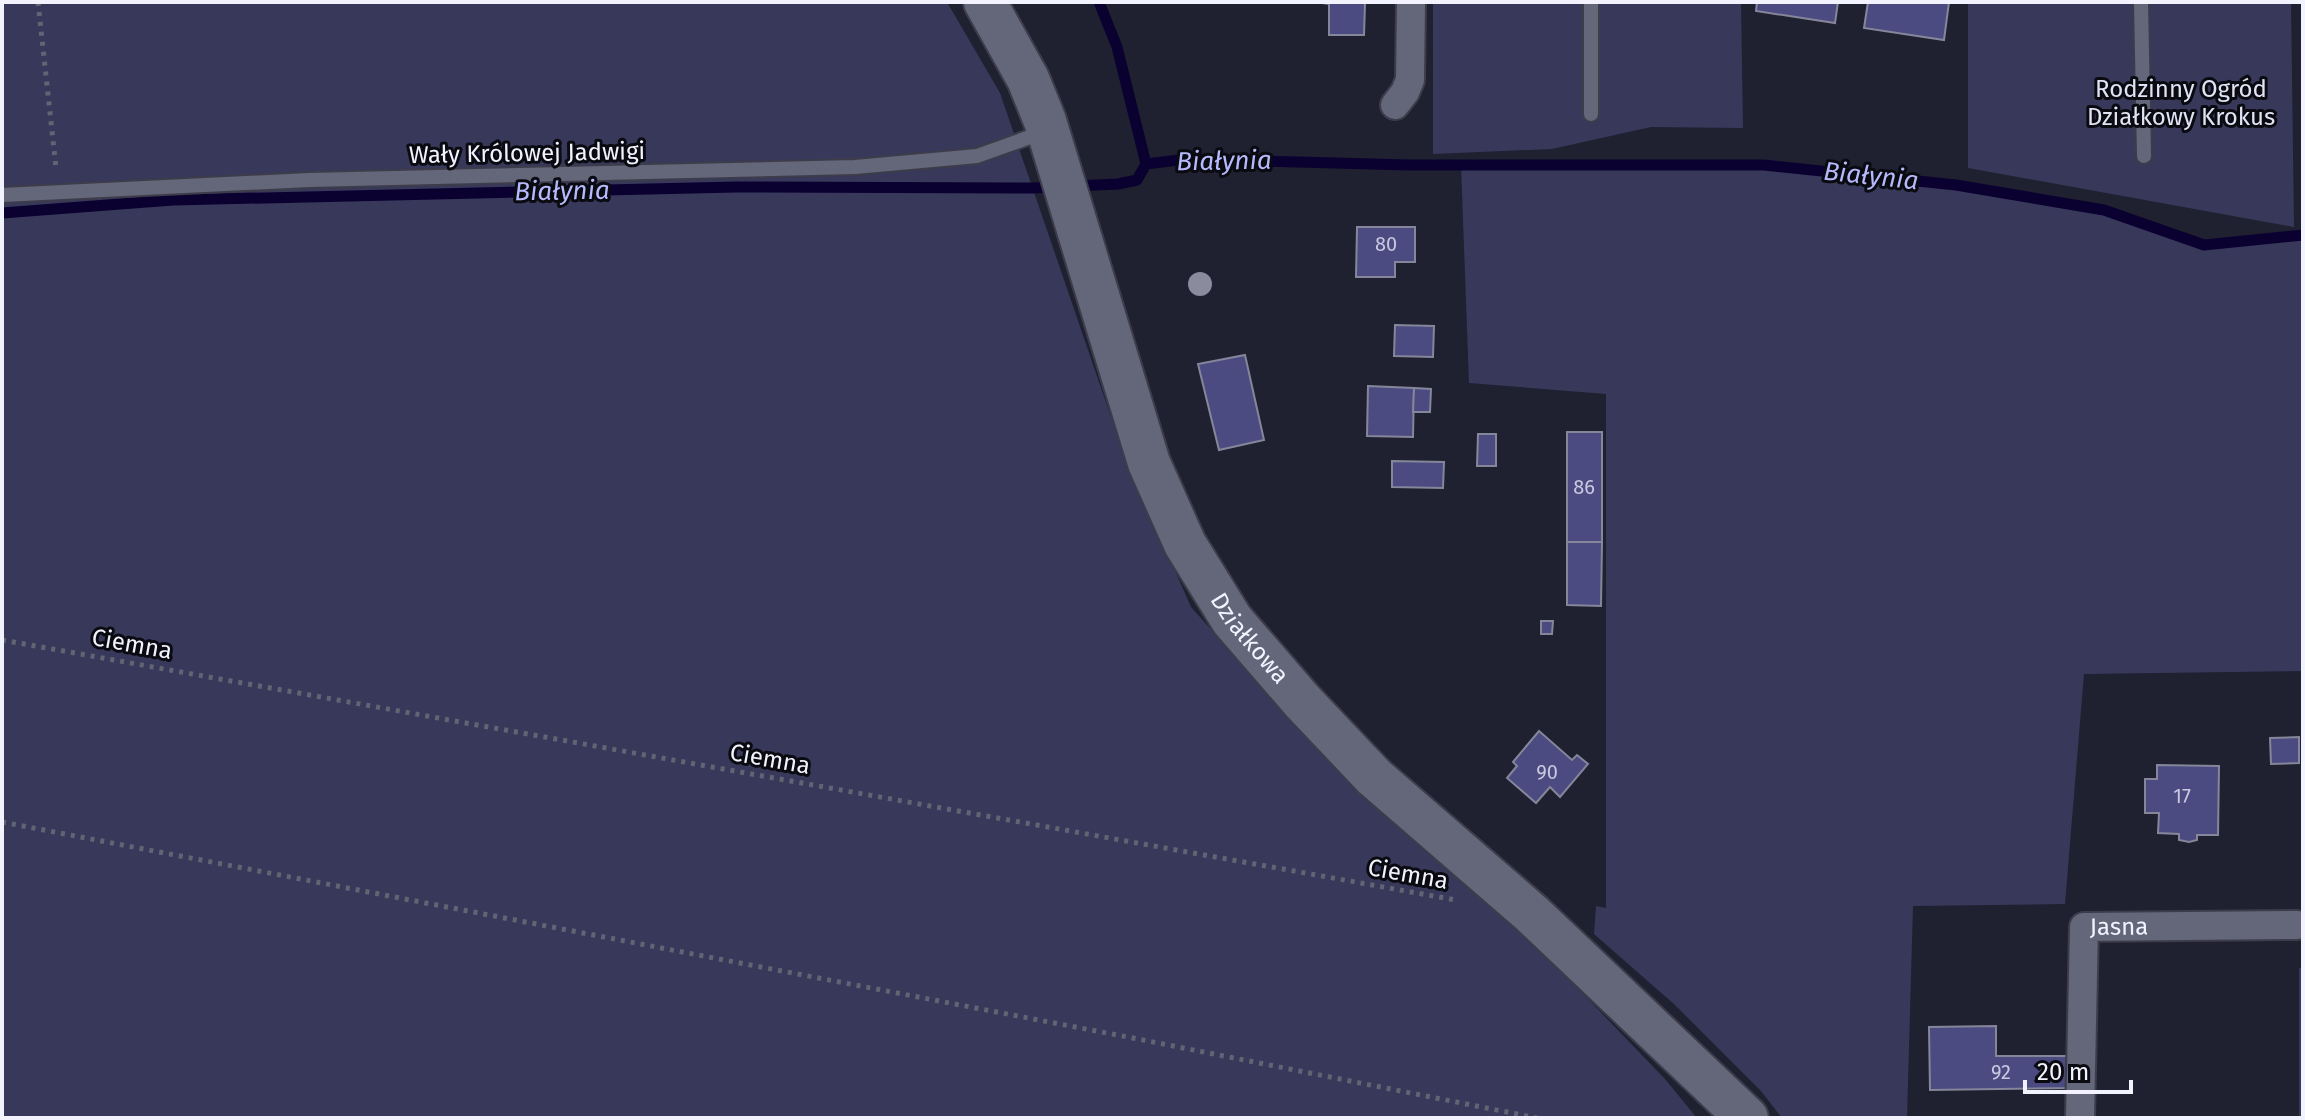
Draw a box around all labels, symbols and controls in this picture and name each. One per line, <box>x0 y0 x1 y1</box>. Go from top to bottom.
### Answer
park label: Rodzinny Ogród Działkowy Krokus <box>2087 75 2275 131</box>
street label: Wały Królowej Jadwigi <box>409 137 645 169</box>
water label: Białynia <box>1176 145 1272 177</box>
water label: Białynia <box>1822 156 1920 196</box>
water label: Białynia <box>514 175 610 207</box>
house number: 80 <box>1375 232 1397 256</box>
house number: 86 <box>1573 475 1595 499</box>
street label: Działkowa <box>1205 588 1295 689</box>
street label: Ciemna <box>90 623 174 665</box>
street label: Ciemna <box>728 738 812 780</box>
house number: 90 <box>1536 760 1558 784</box>
house number: 17 <box>2173 784 2191 808</box>
street label: Ciemna <box>1366 853 1450 895</box>
street label: Jasna <box>2090 912 2148 941</box>
scale bar <box>2025 1044 2131 1094</box>
text: 20 m <box>2037 1058 2089 1086</box>
house number: 92 <box>1991 1060 2011 1084</box>

